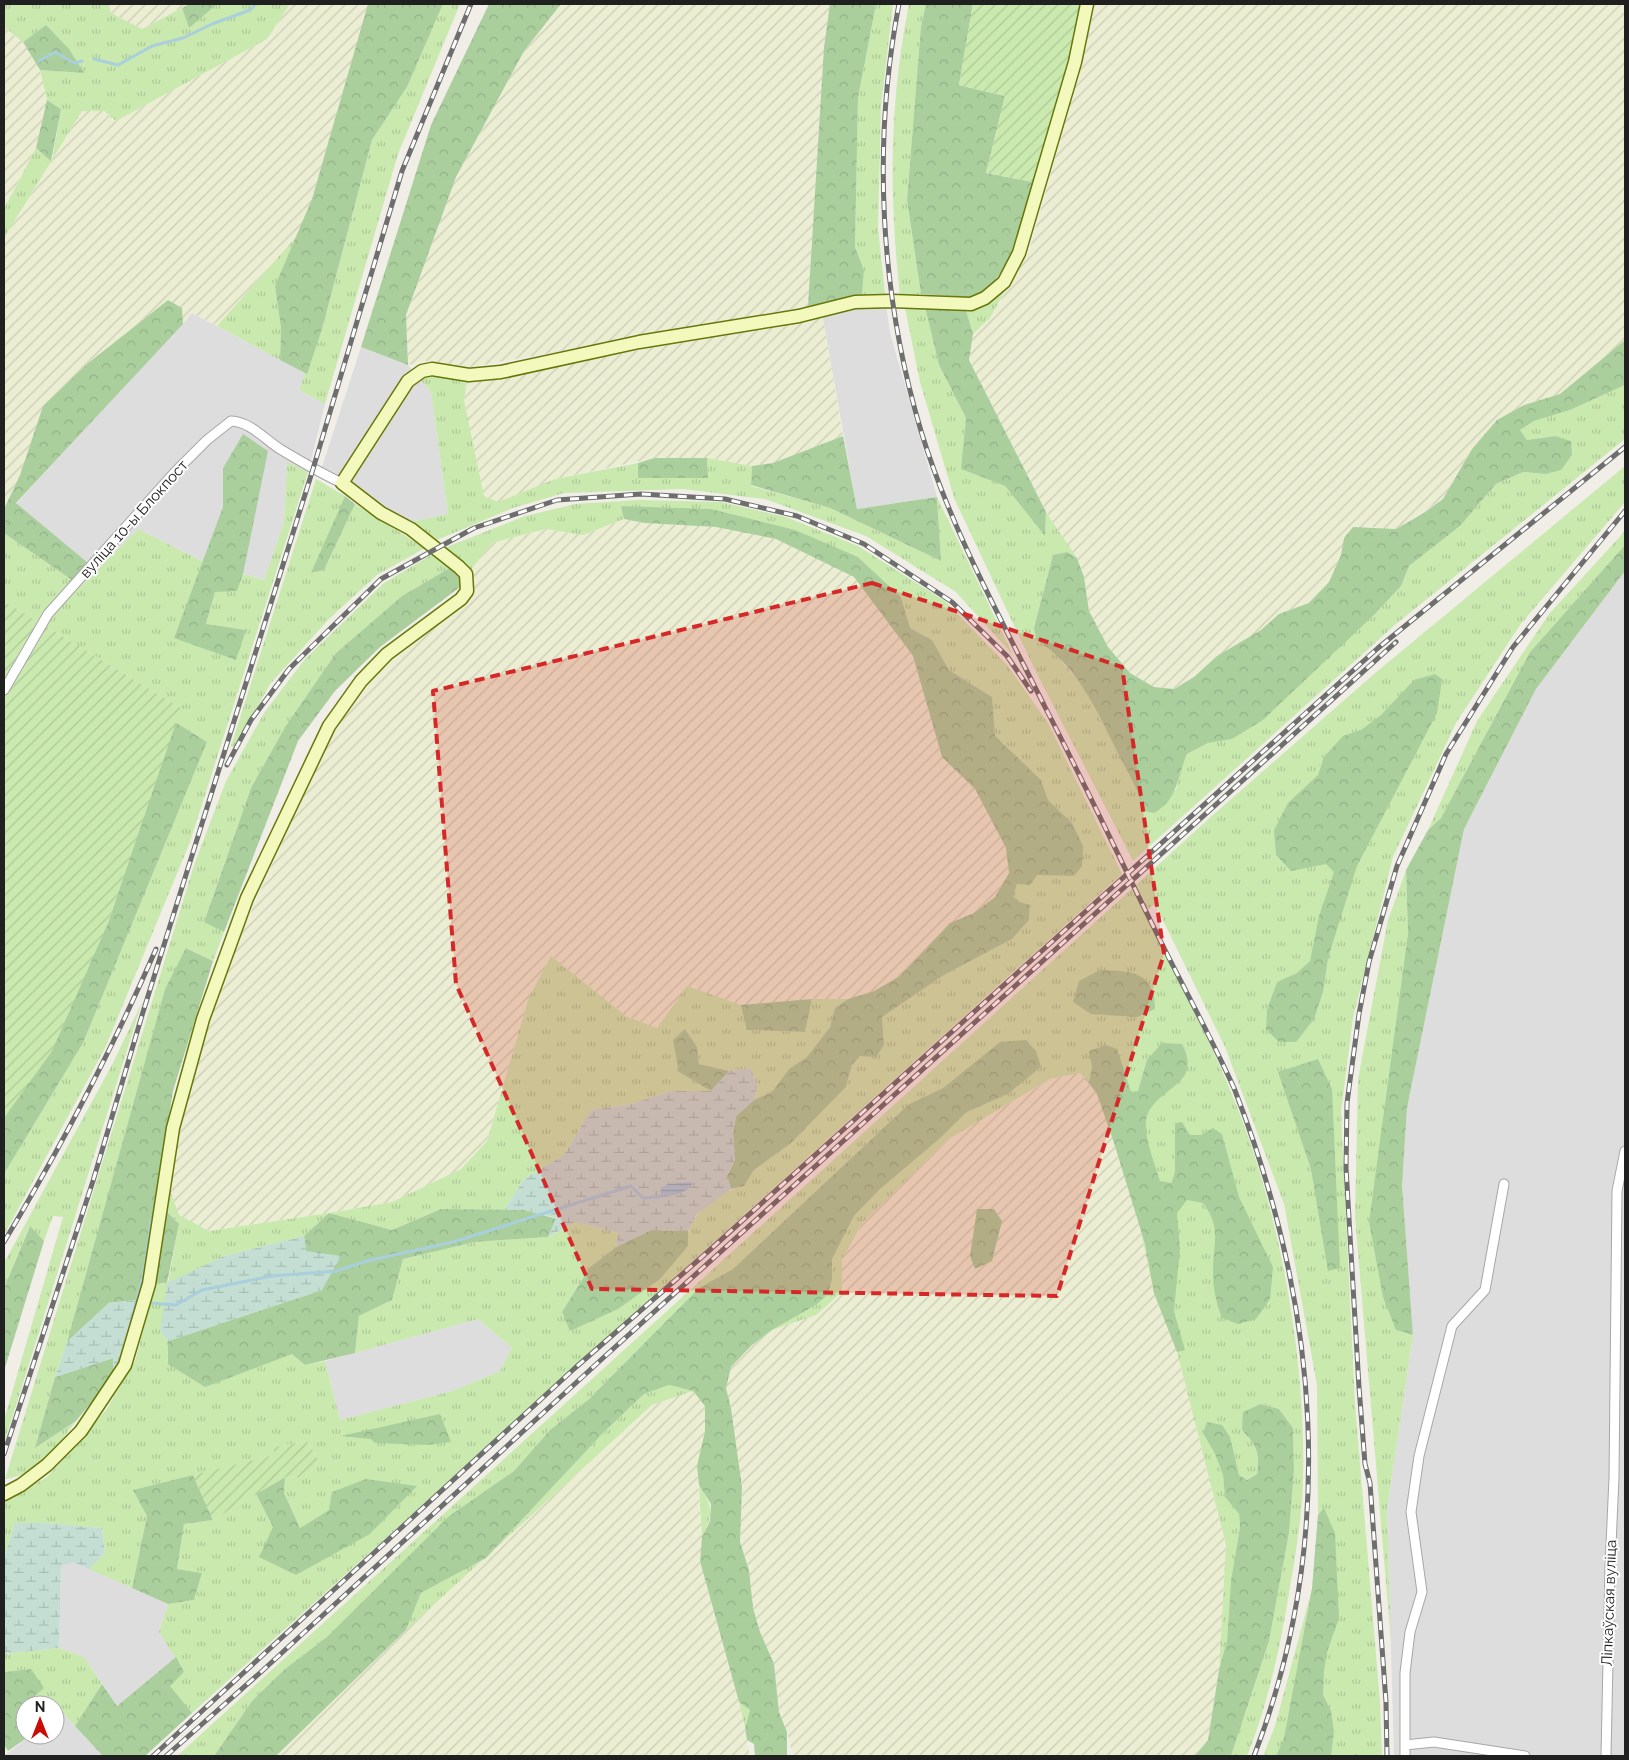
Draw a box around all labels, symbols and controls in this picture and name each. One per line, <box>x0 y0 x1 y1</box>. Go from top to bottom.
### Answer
street label: вуліца 10-ы Блокпост <box>76 456 192 582</box>
street label: Ліпкаўская вуліца <box>1598 1539 1620 1667</box>
north arrow <box>15 1695 65 1745</box>
text: N <box>35 1699 45 1715</box>

